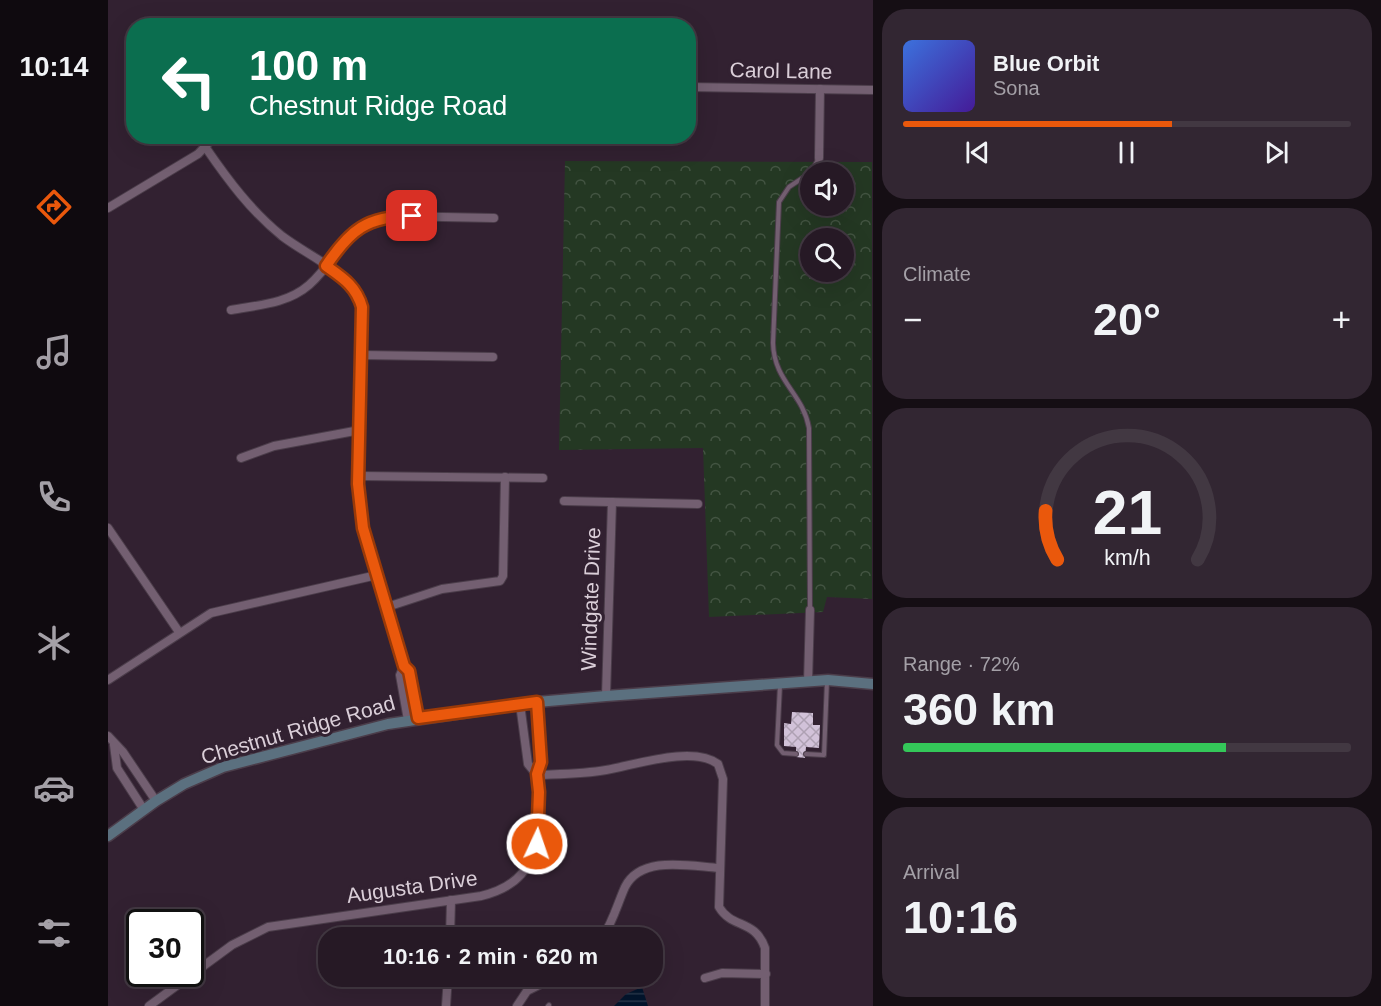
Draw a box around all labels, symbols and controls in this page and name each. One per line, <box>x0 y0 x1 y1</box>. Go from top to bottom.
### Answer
icon: left <box>150 42 228 120</box>
text: 100 m <box>249 42 368 89</box>
text: Blue Orbit <box>993 51 1099 76</box>
text: 10:14 <box>19 52 89 82</box>
street label: Carol Lane <box>729 58 833 83</box>
text: Sona <box>993 77 1040 99</box>
text: Chestnut Ridge Road <box>249 91 507 121</box>
icon: previous <box>961 136 994 169</box>
icon: pause <box>1110 136 1143 169</box>
icon: next <box>1260 136 1293 169</box>
map controls <box>800 162 854 282</box>
button: sound <box>800 162 854 216</box>
icon: directions <box>33 186 75 228</box>
pin <box>386 190 437 241</box>
icon: arrive <box>395 199 428 232</box>
button: search <box>800 228 854 282</box>
text: Climate <box>903 263 971 285</box>
text: 20° <box>1093 294 1161 345</box>
text: − <box>903 301 922 338</box>
text: + <box>1332 301 1351 338</box>
icon: music <box>33 331 75 373</box>
icon: phone <box>33 476 75 518</box>
text: 21 <box>1092 478 1162 547</box>
street label: Windgate Drive <box>577 527 604 671</box>
text: km/h <box>1104 546 1150 570</box>
icon: climate <box>33 622 75 664</box>
text: Range · 72% <box>903 653 1020 675</box>
text: 360 km <box>903 684 1056 735</box>
street label: Chestnut Ridge Road <box>198 691 398 768</box>
icon: car <box>33 767 75 809</box>
position arrow <box>505 812 569 876</box>
text: Arrival <box>903 861 960 883</box>
street label: Augusta Drive <box>345 866 479 907</box>
text: 10:16 <box>903 892 1018 943</box>
speed limit sign: 30 <box>126 909 204 987</box>
icon: filters <box>33 912 75 954</box>
text: 10:16 · 2 min · 620 m <box>383 944 598 969</box>

